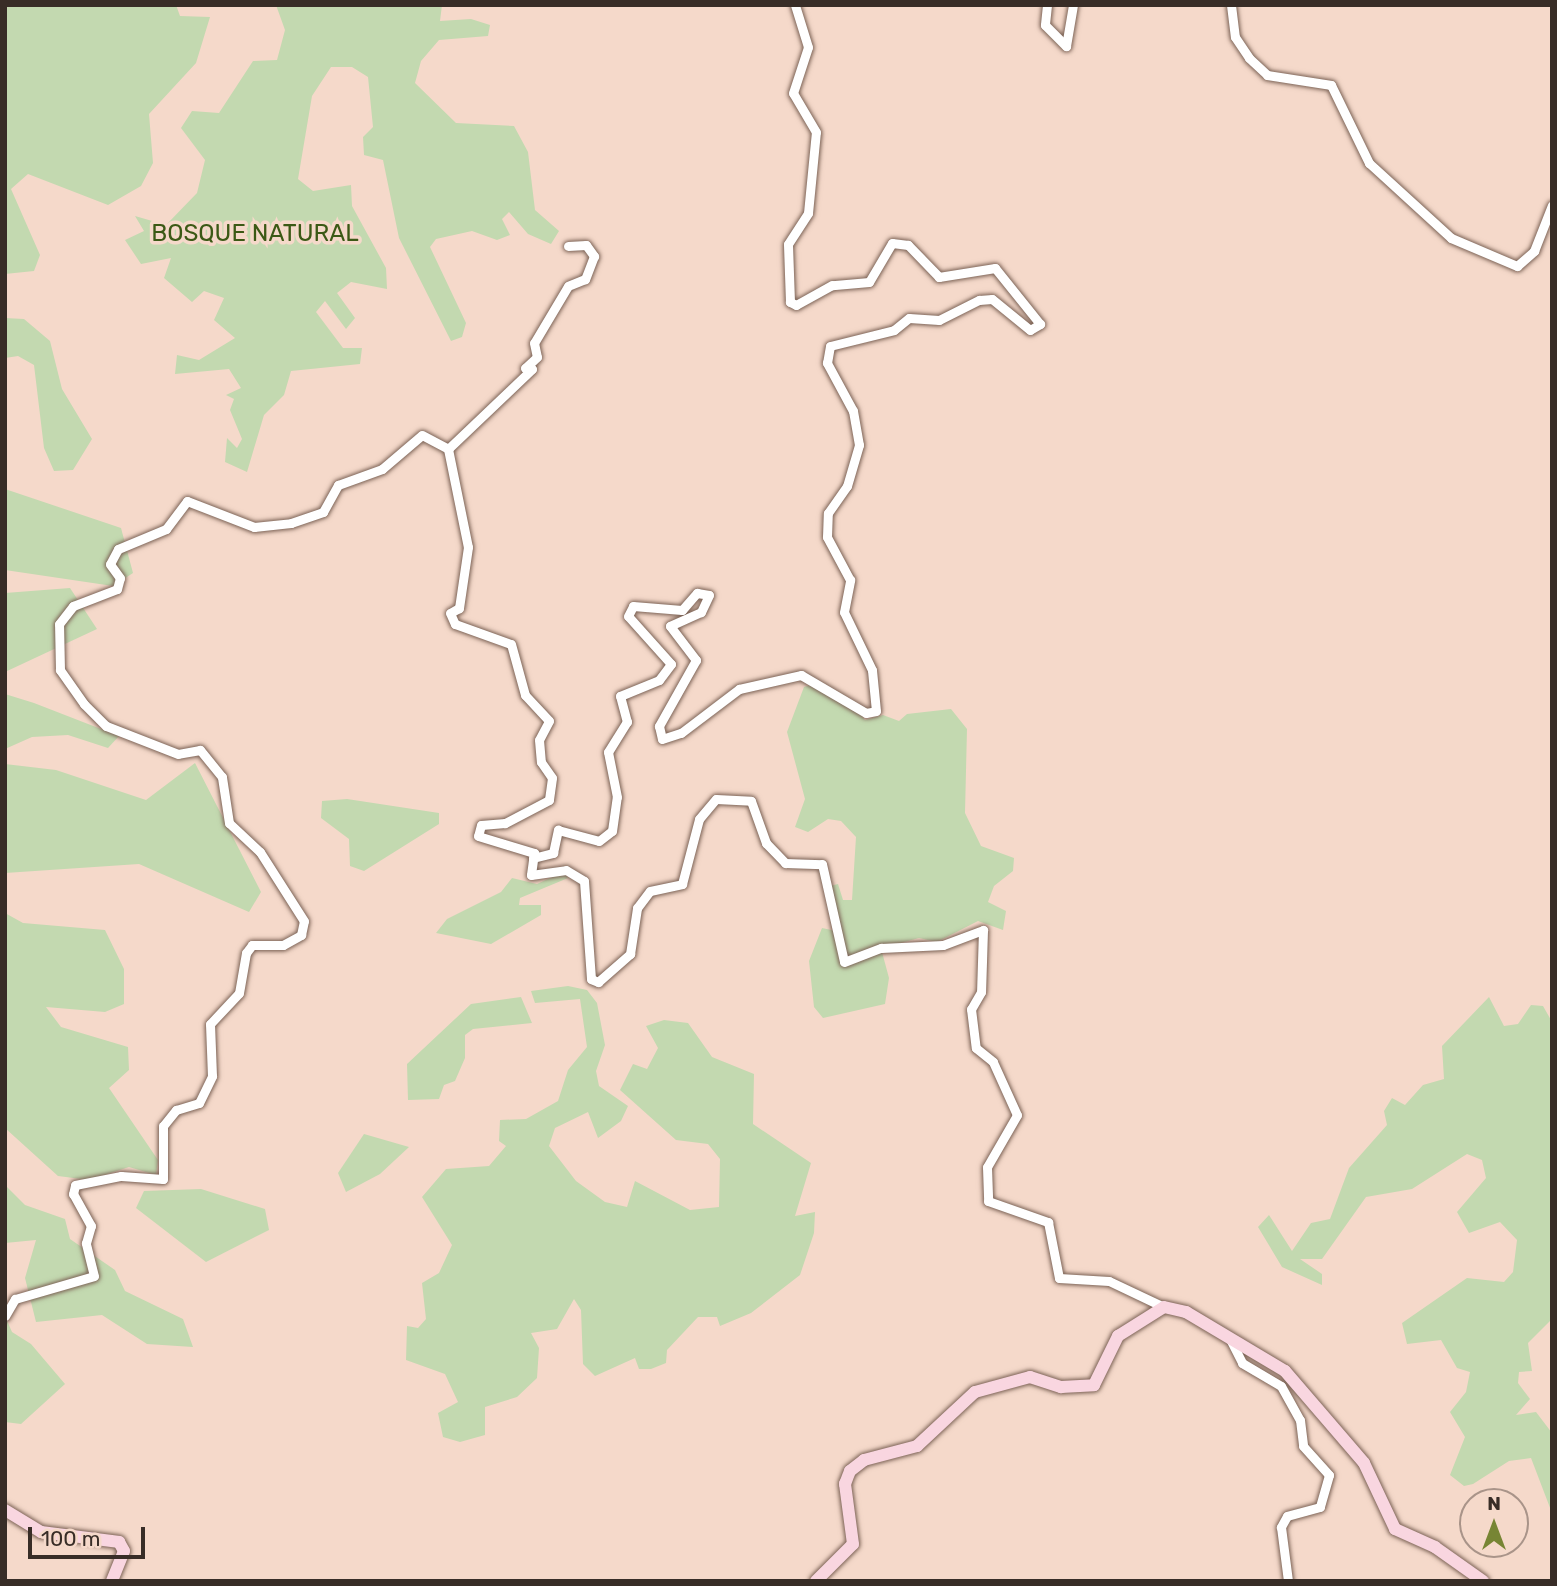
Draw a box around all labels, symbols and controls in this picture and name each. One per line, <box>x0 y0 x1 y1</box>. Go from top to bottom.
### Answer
park label: BOSQUE NATURAL <box>151 220 359 248</box>
north arrow <box>1459 1488 1529 1558</box>
text: N <box>1487 1492 1501 1515</box>
scale bar <box>32 1512 149 1556</box>
text: 100 m <box>41 1526 100 1551</box>

